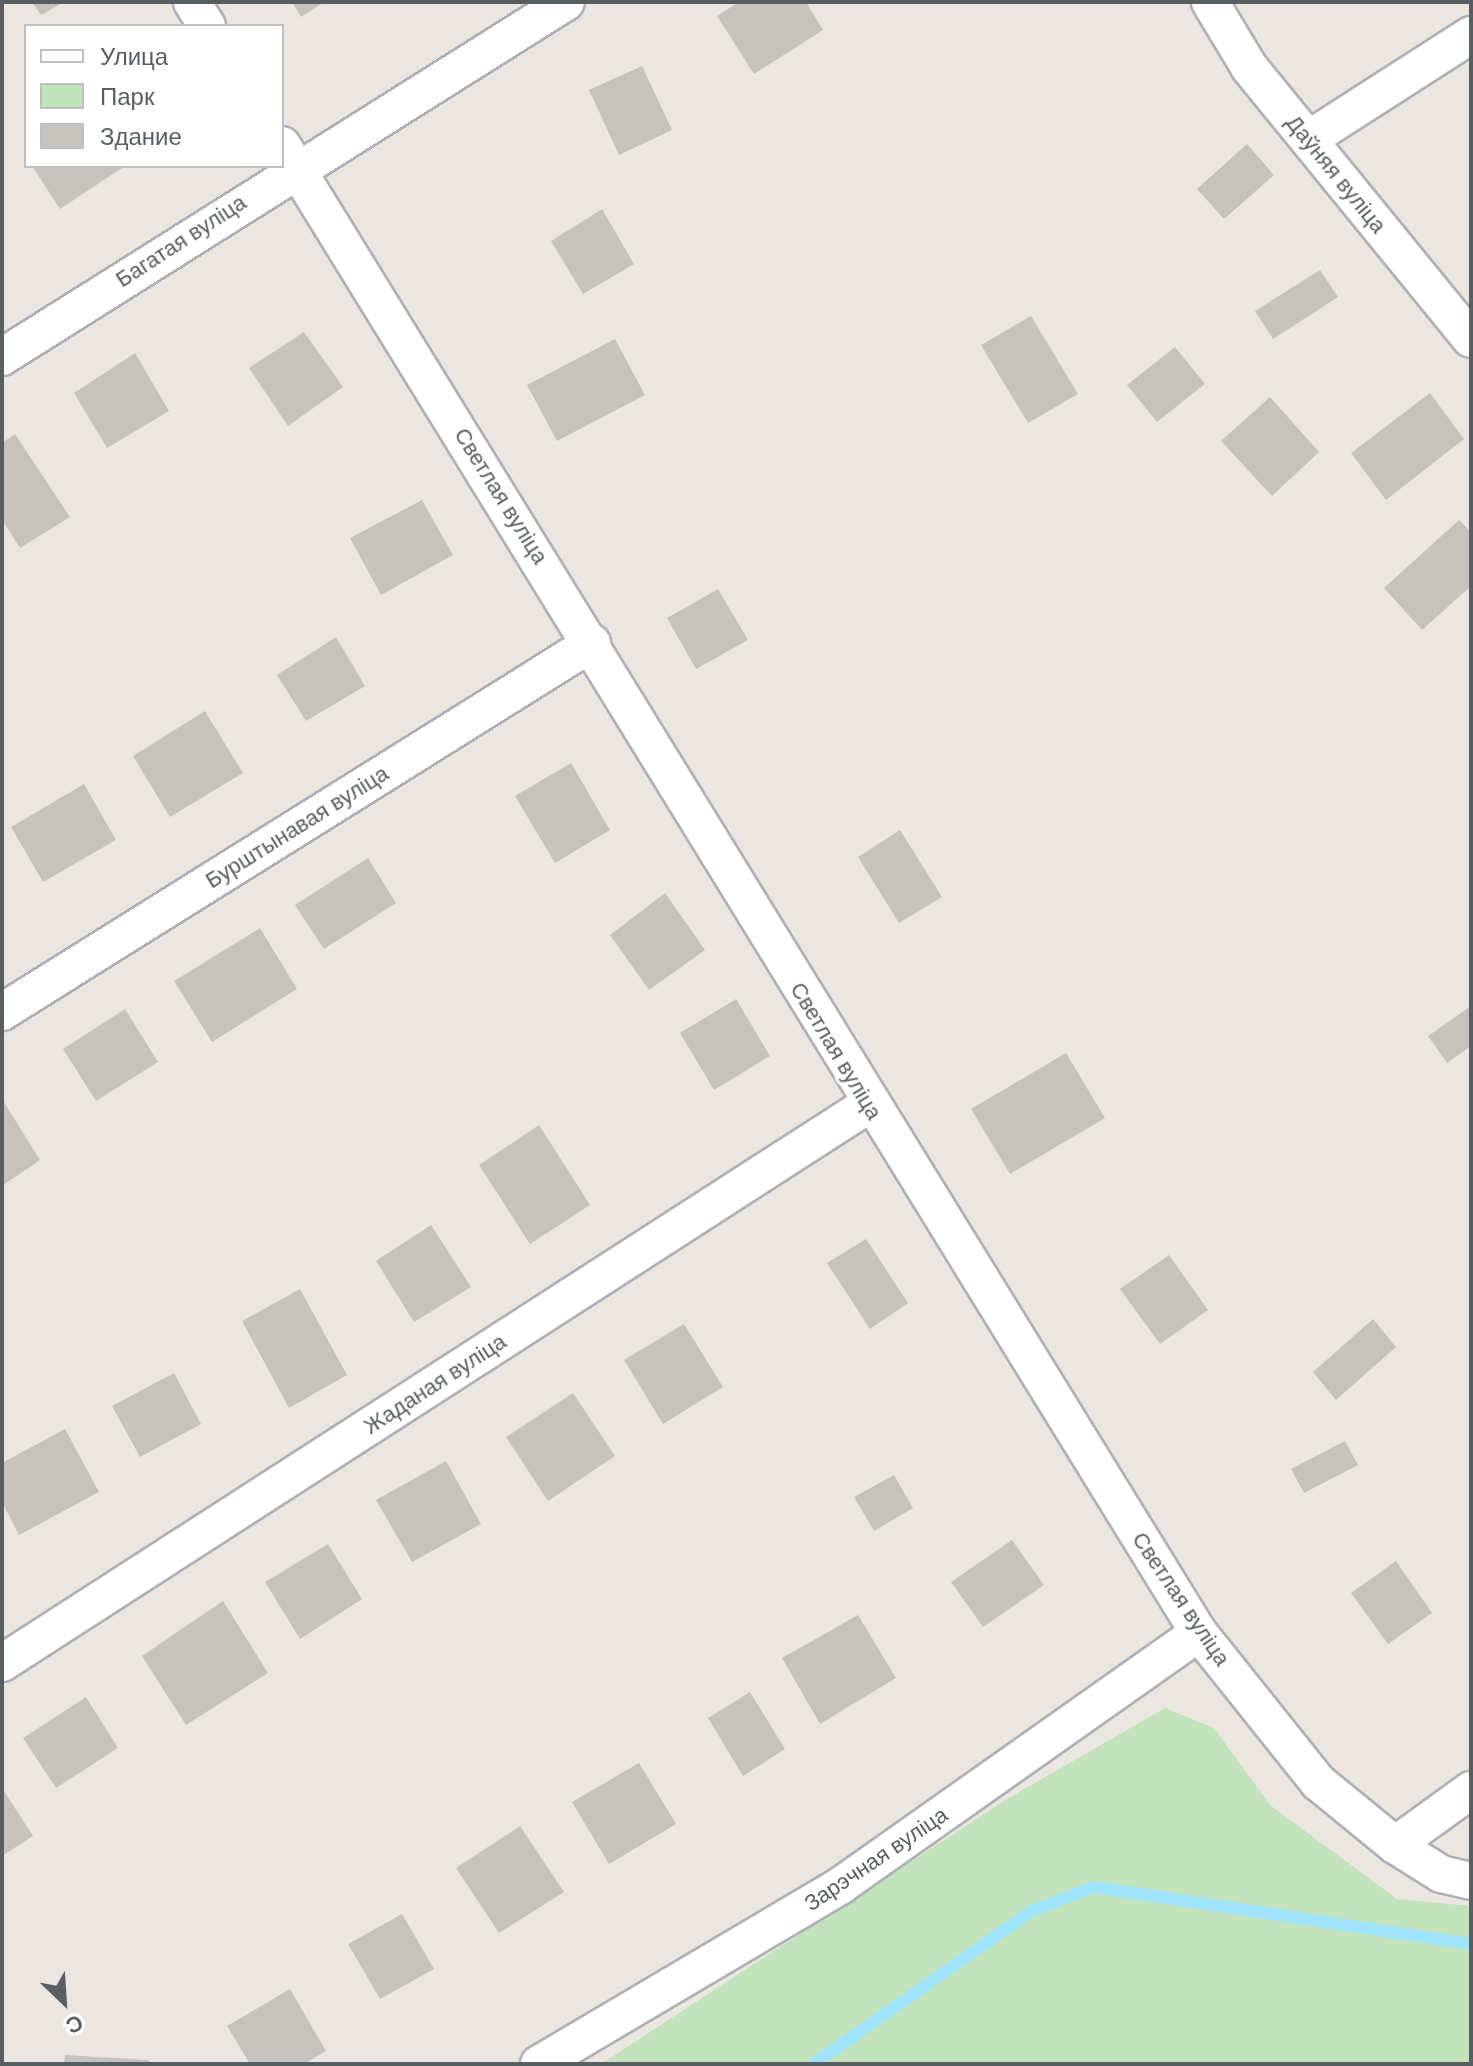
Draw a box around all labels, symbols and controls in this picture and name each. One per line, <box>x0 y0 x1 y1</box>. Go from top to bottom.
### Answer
legend <box>24 24 284 168</box>
text: Улица <box>100 41 168 72</box>
text: Парк <box>100 81 154 112</box>
street label: Даўняя вуліца <box>1280 110 1392 238</box>
text: Здание <box>100 121 182 152</box>
street label: Багатая вуліца <box>111 189 251 293</box>
street label: Светлая вуліца <box>449 423 553 569</box>
street label: Бурштынавая вуліца <box>201 760 393 894</box>
street label: Светлая вуліца <box>785 978 887 1124</box>
street label: Жаданая вуліца <box>359 1328 511 1440</box>
street label: Светлая вуліца <box>1127 1527 1235 1671</box>
street label: Зарэчная вуліца <box>799 1801 953 1917</box>
north arrow <box>24 1962 104 2042</box>
text: С <box>61 2008 88 2041</box>

